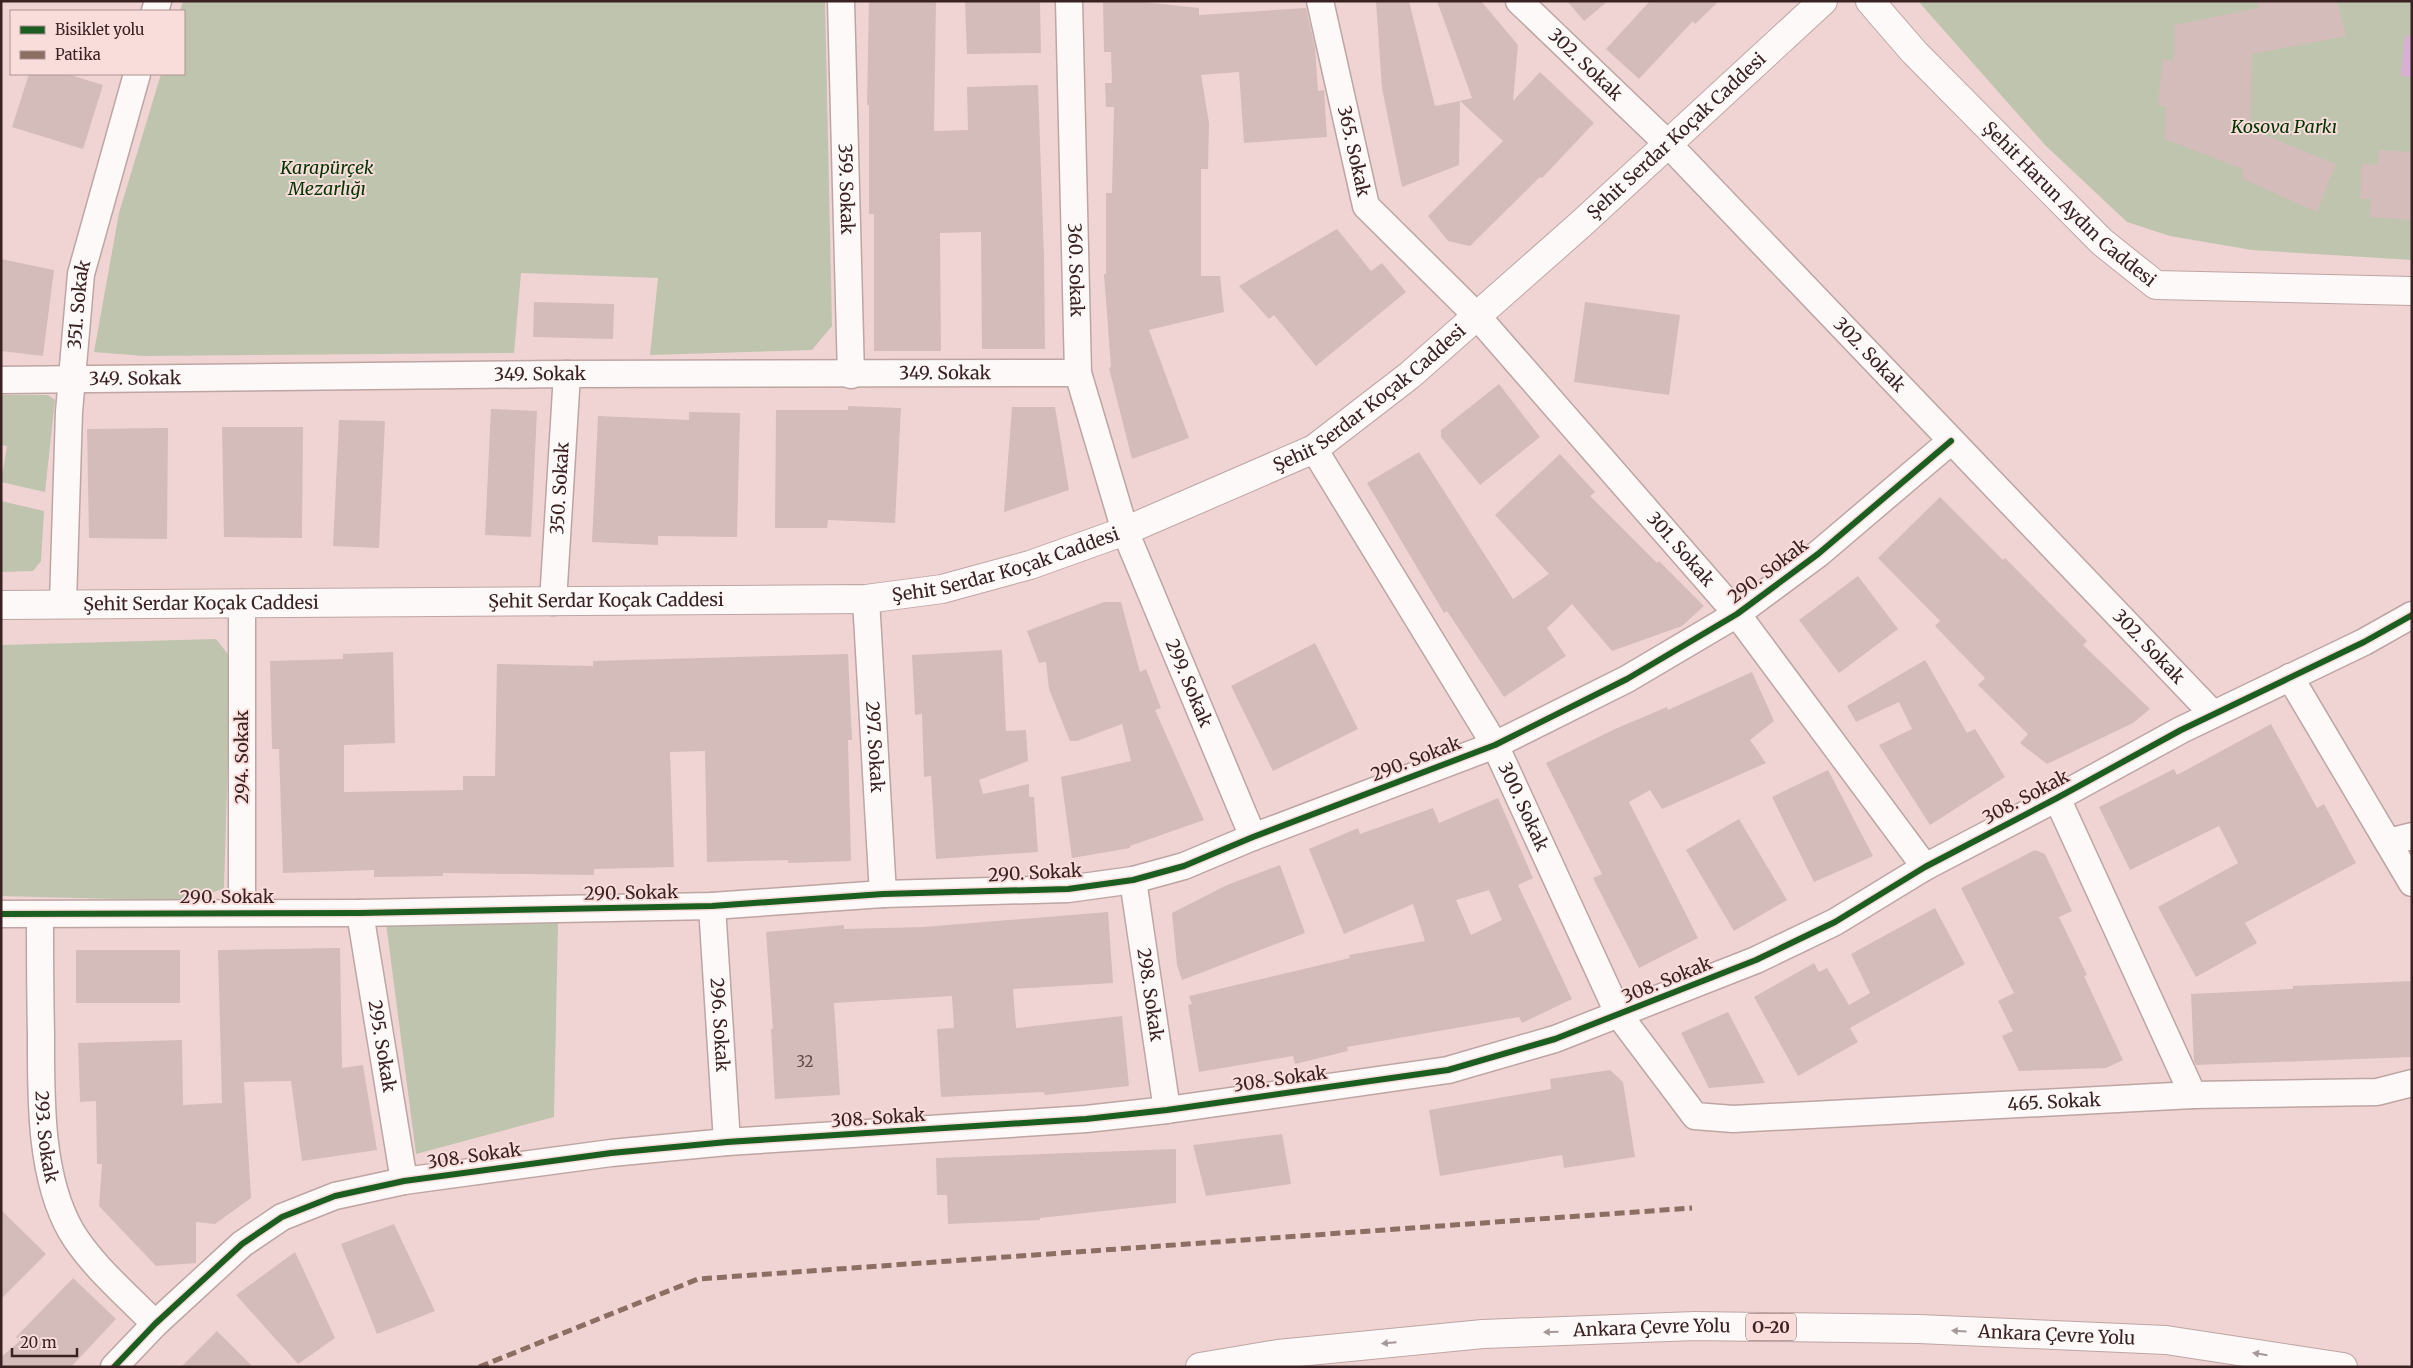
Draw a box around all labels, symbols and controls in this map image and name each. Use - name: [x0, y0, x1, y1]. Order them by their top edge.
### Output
- legend: [10, 10, 185, 75]
- text: Bisiklet yolu: [55, 20, 145, 39]
- street label: 302. Sokak: [1544, 23, 1628, 106]
- text: Patika: [55, 45, 101, 64]
- street label: Şehit Serdar Koçak Caddesi: [1582, 47, 1771, 224]
- street label: 365. Sokak: [1333, 104, 1376, 199]
- park label: Kosova Parkı: [2230, 115, 2337, 138]
- street label: Şehit Harun Aydın Caddesi: [1978, 116, 2161, 292]
- street label: 359. Sokak: [834, 143, 859, 235]
- park label: Karapürçek Mezarlığı: [279, 156, 374, 200]
- street label: 360. Sokak: [1063, 223, 1089, 318]
- street label: 351. Sokak: [63, 257, 96, 350]
- street label: 302. Sokak: [1829, 312, 1911, 397]
- street label: Şehit Serdar Koçak Caddesi: [1269, 319, 1470, 476]
- street label: 349. Sokak: [899, 361, 992, 384]
- street label: 349. Sokak: [494, 362, 587, 386]
- street label: 349. Sokak: [89, 366, 182, 390]
- street label: 350. Sokak: [545, 441, 574, 535]
- street label: 301. Sokak: [1642, 507, 1720, 592]
- street label: Şehit Serdar Koçak Caddesi: [890, 522, 1122, 606]
- street label: 290. Sokak: [1723, 533, 1813, 608]
- street label: Şehit Serdar Koçak Caddesi: [488, 588, 724, 613]
- street label: Şehit Serdar Koçak Caddesi: [83, 591, 319, 615]
- street label: 302. Sokak: [2108, 604, 2190, 689]
- street label: 299. Sokak: [1161, 636, 1218, 731]
- street label: 297. Sokak: [861, 700, 889, 794]
- street label: 294. Sokak: [230, 709, 253, 804]
- street label: 290. Sokak: [1368, 731, 1465, 786]
- street label: 300. Sokak: [1494, 759, 1554, 855]
- street label: 308. Sokak: [1979, 764, 2073, 829]
- street label: 290. Sokak: [987, 859, 1083, 886]
- street label: 290. Sokak: [584, 880, 679, 905]
- street label: 290. Sokak: [180, 885, 275, 908]
- street label: 298. Sokak: [1132, 946, 1169, 1043]
- street label: 308. Sokak: [1619, 951, 1716, 1008]
- street label: 296. Sokak: [706, 977, 735, 1073]
- street label: 295. Sokak: [363, 998, 401, 1094]
- house number: 32: [796, 1052, 814, 1071]
- street label: 308. Sokak: [1231, 1060, 1329, 1096]
- street label: 465. Sokak: [2007, 1088, 2102, 1116]
- street label: 293. Sokak: [30, 1090, 64, 1186]
- street label: 308. Sokak: [830, 1103, 927, 1132]
- street label: 308. Sokak: [425, 1137, 523, 1173]
- street label: Ankara Çevre Yolu: [1572, 1314, 1731, 1342]
- road number: O-20: [1746, 1314, 1796, 1340]
- street label: Ankara Çevre Yolu: [1976, 1320, 2136, 1350]
- scale bar: [12, 1326, 78, 1358]
- one-way arrow: [1950, 1326, 1966, 1334]
- one-way arrow: [1543, 1328, 1559, 1336]
- text: 20 m: [20, 1333, 57, 1352]
- one-way arrow: [1381, 1340, 1397, 1348]
- one-way arrow: [2252, 1350, 2268, 1358]

